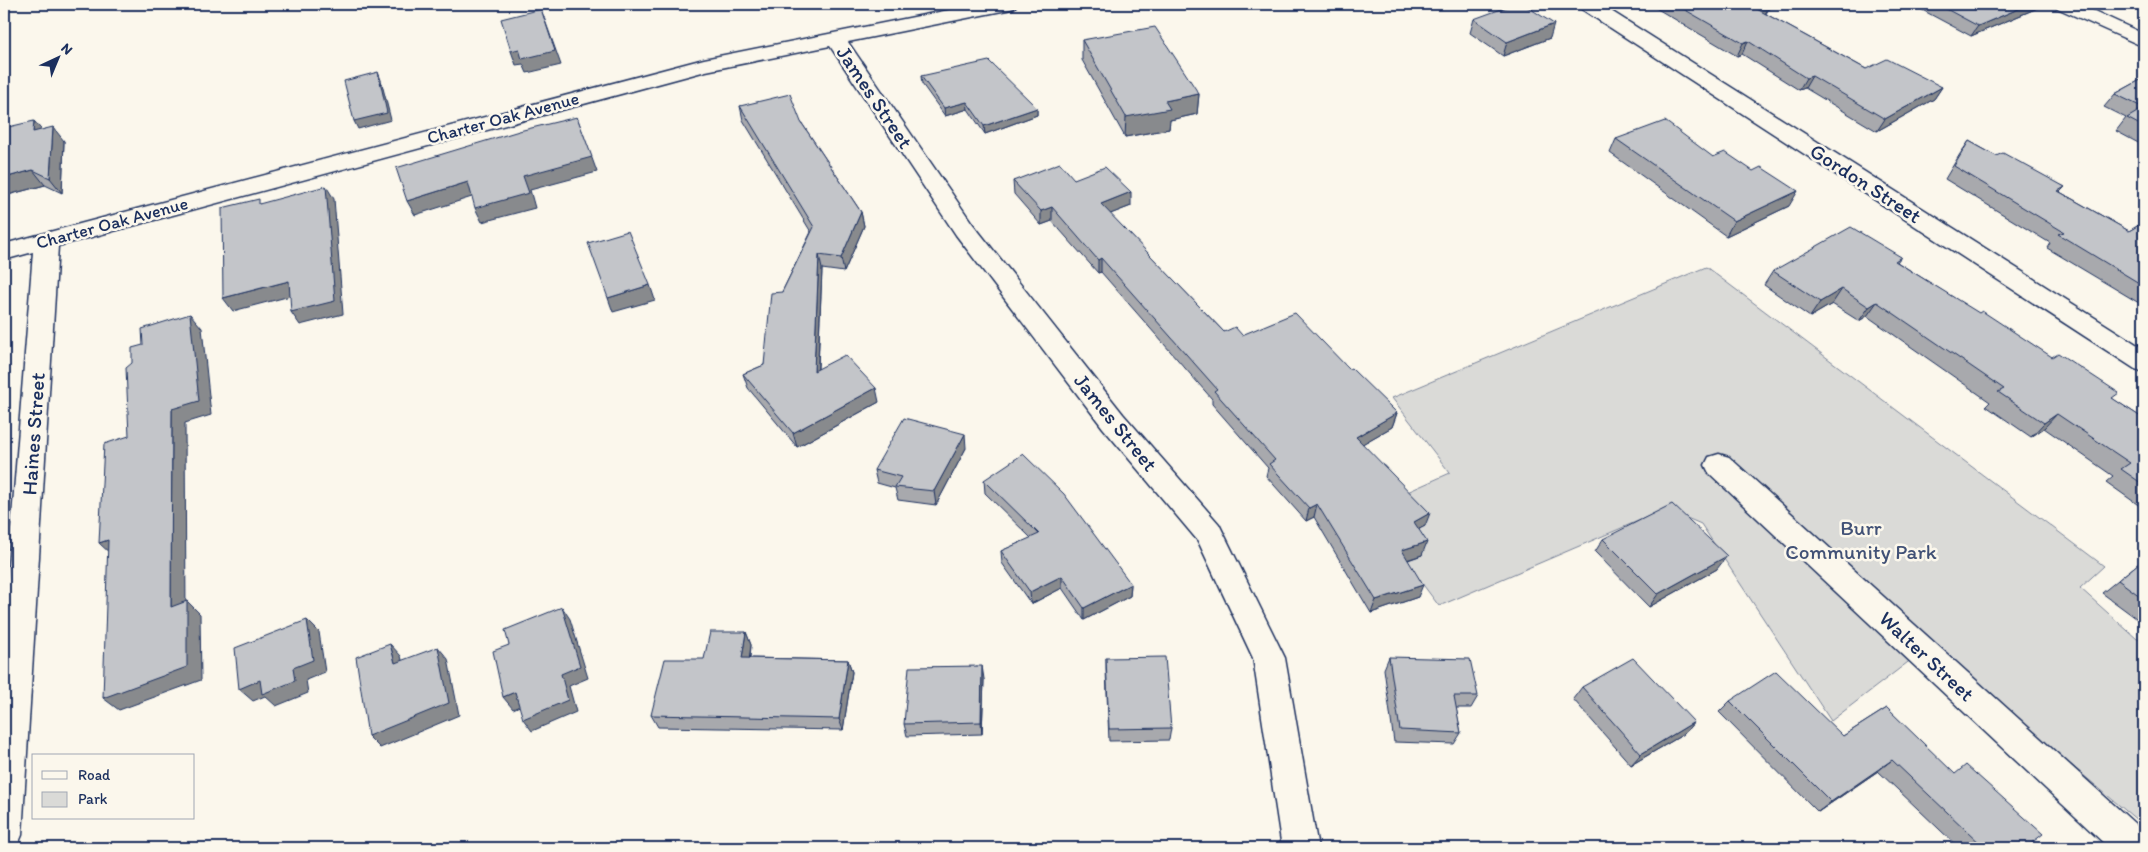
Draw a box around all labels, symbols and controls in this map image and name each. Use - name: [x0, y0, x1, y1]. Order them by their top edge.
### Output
- north arrow: [32, 32, 82, 82]
- text: N: [57, 40, 76, 58]
- street label: James Street: [832, 41, 919, 153]
- street label: Charter Oak Avenue: [424, 87, 582, 149]
- street label: Gordon Street: [1806, 138, 1926, 228]
- street label: Charter Oak Avenue: [33, 192, 191, 254]
- street label: James Street: [1069, 368, 1163, 476]
- street label: Haines Street: [16, 372, 50, 496]
- park label: Burr Community Park: [1785, 515, 1937, 564]
- street label: Walter Street: [1874, 606, 1980, 706]
- legend: [32, 754, 195, 820]
- text: Road: [78, 766, 111, 784]
- text: Park: [78, 790, 108, 808]

